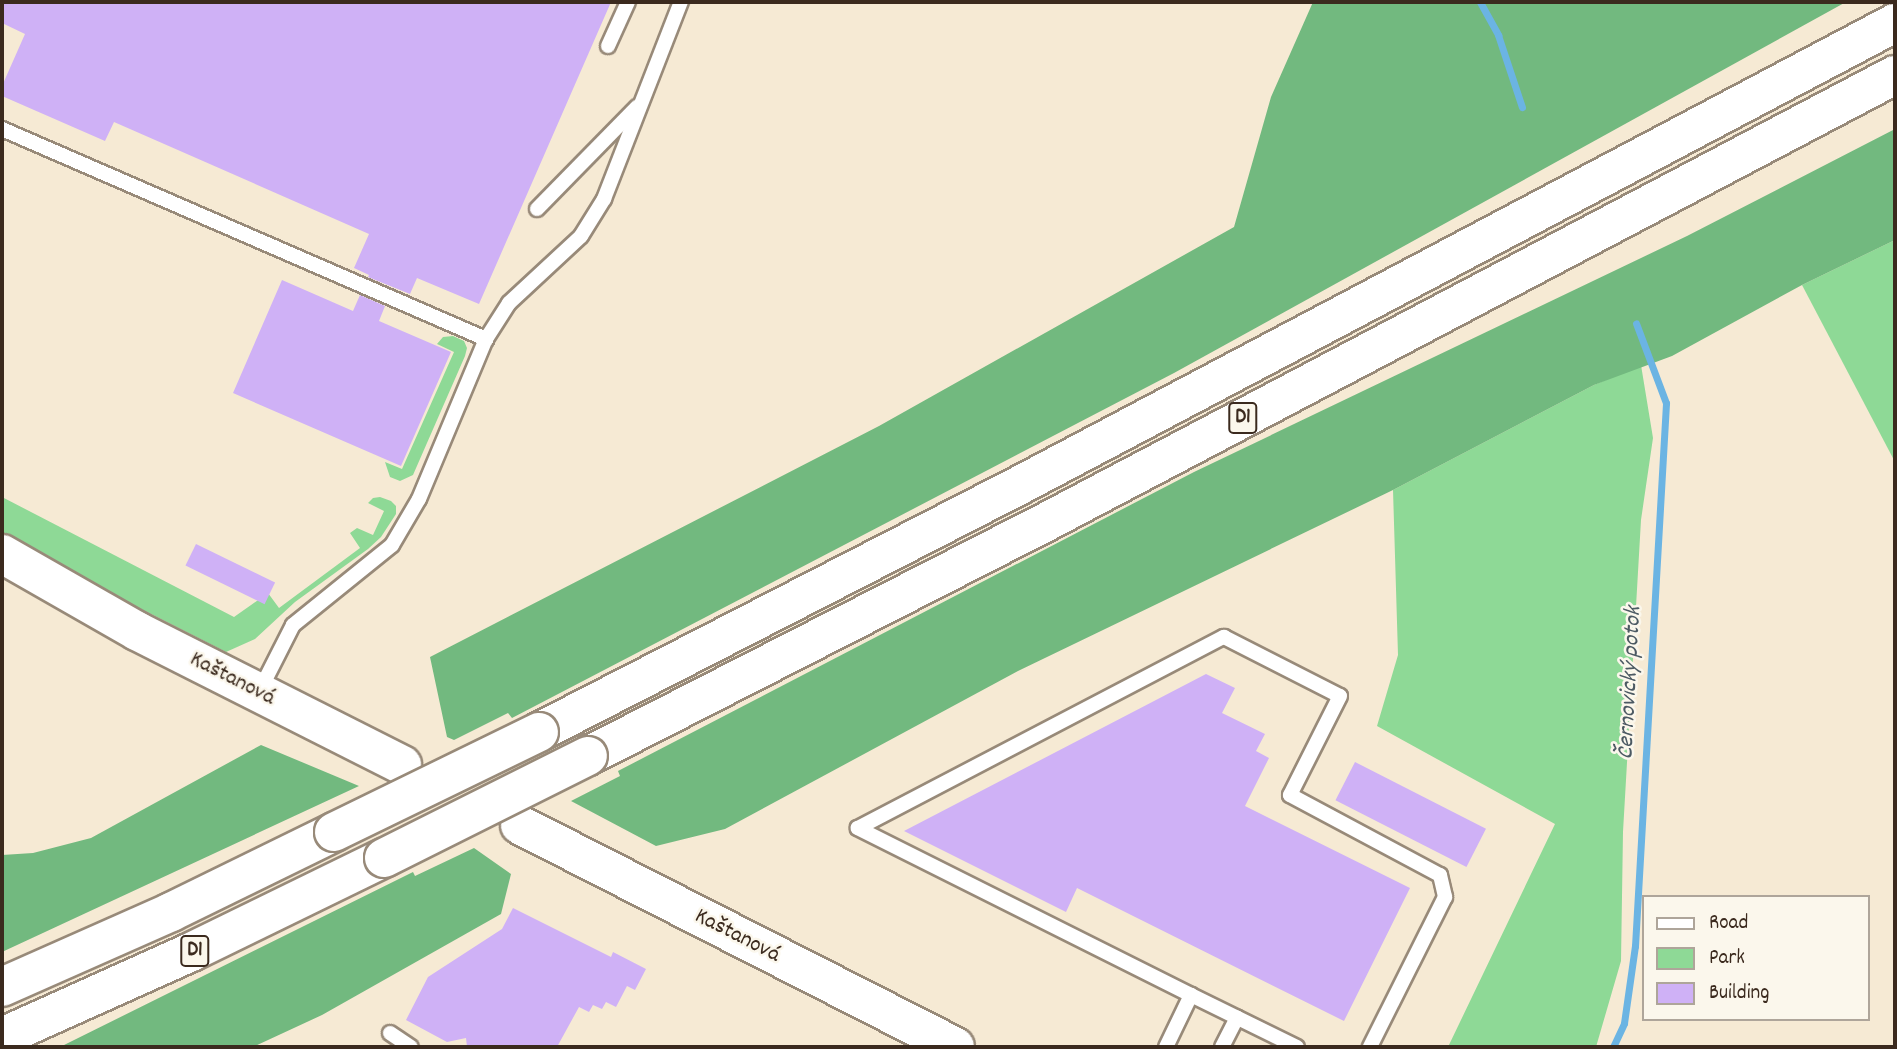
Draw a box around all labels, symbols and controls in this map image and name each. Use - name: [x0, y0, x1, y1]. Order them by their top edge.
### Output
- road number: D1: [1227, 400, 1259, 436]
- water label: Černovický potok: [1613, 606, 1649, 760]
- street label: Kaštanová: [185, 647, 279, 713]
- legend: [1642, 895, 1869, 1021]
- street label: Kaštanová: [690, 904, 784, 970]
- text: Road: [1709, 909, 1748, 939]
- road number: D1: [179, 934, 211, 968]
- text: Park: [1709, 944, 1745, 974]
- text: Building: [1709, 979, 1769, 1009]

